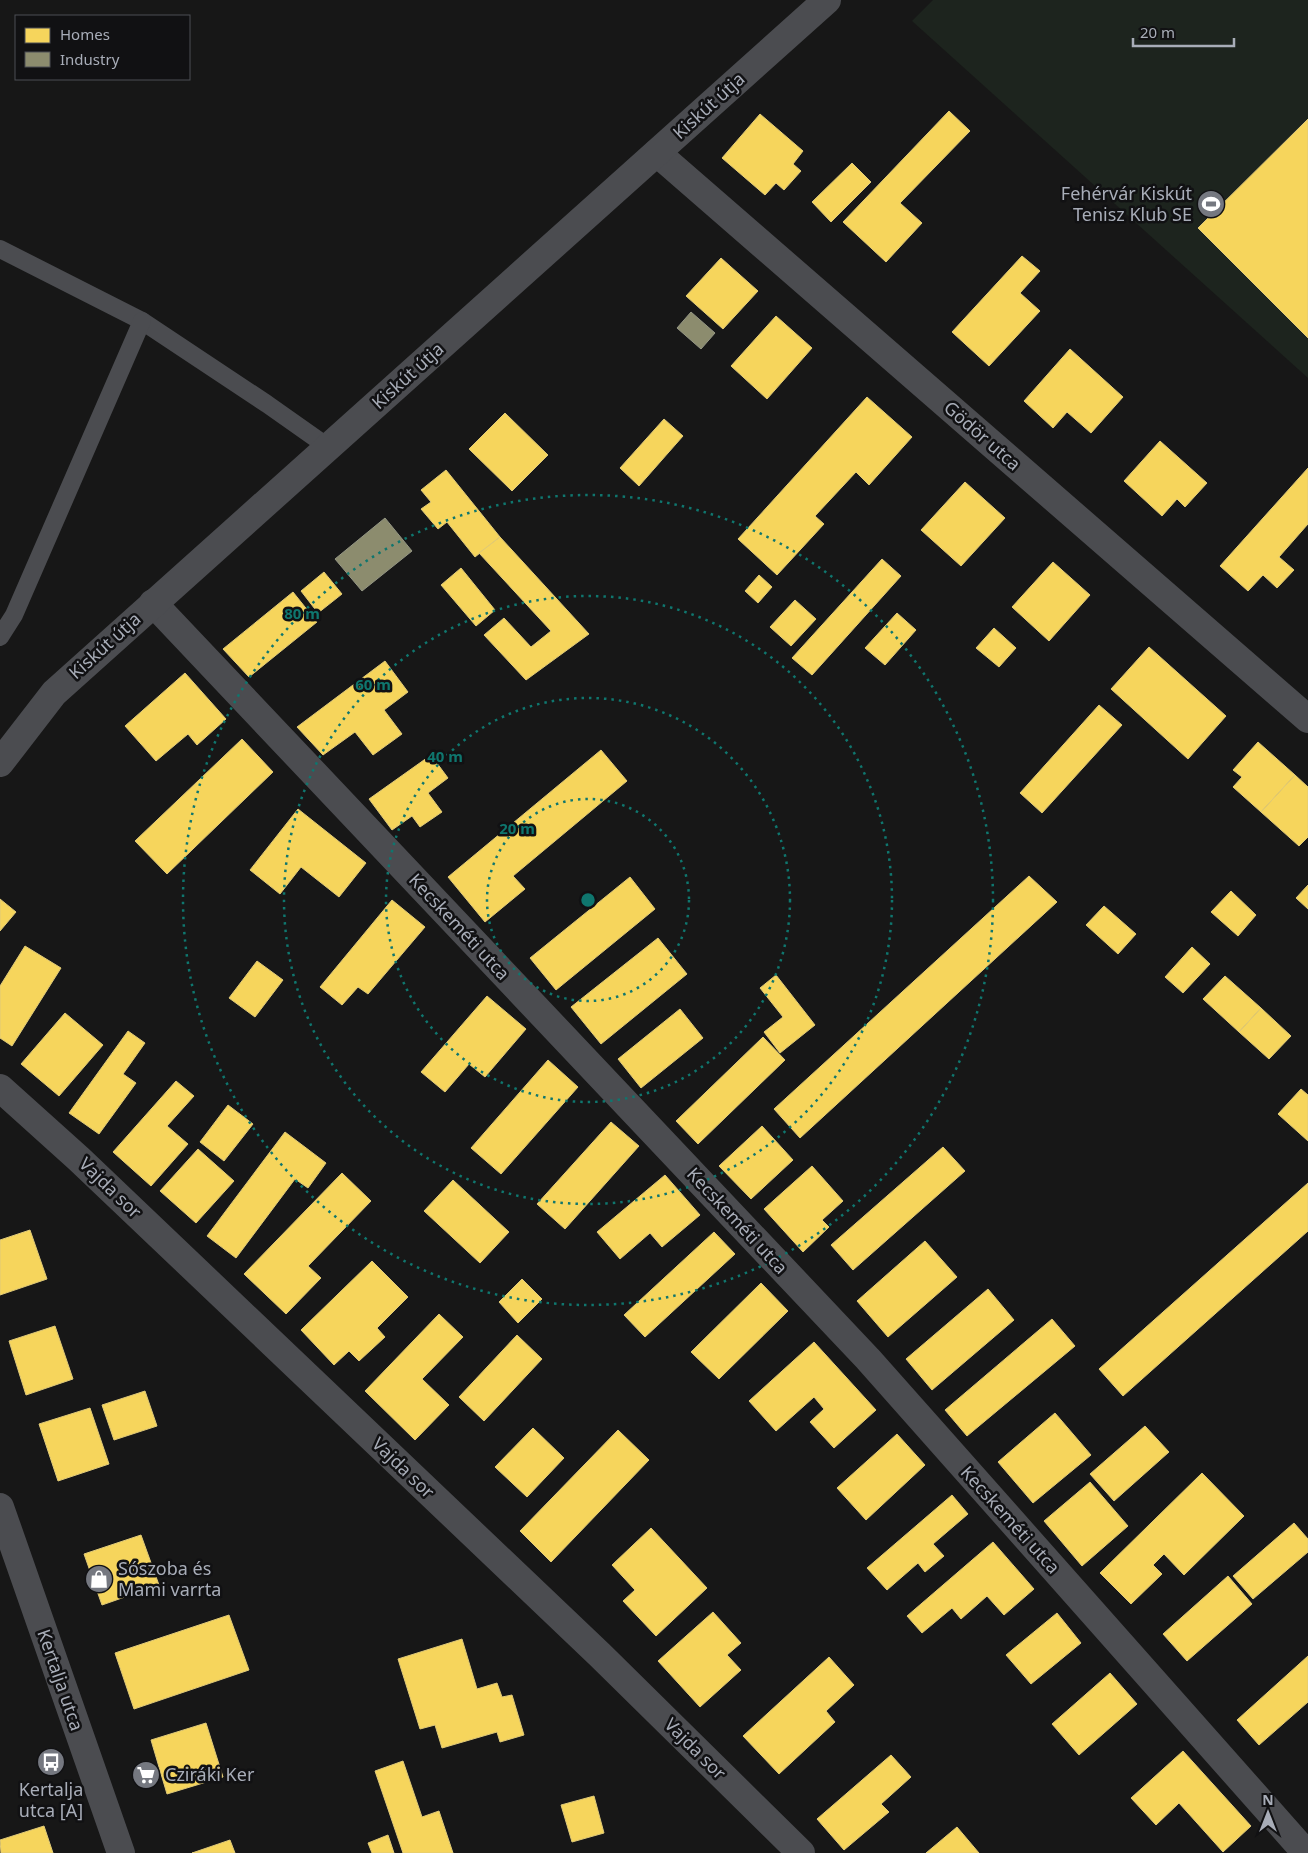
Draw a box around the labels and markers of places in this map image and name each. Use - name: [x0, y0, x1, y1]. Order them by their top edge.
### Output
- place label: Fehérvár Kiskút Tenisz Klub SE: [1061, 181, 1193, 226]
- sports icon: Fehérvár Kiskút Tenisz Klub SE: [1196, 189, 1226, 219]
- centre of rings: [579, 891, 597, 909]
- place label: Sószoba és Mami varrta: [118, 1556, 221, 1601]
- shop icon: Sószoba és Mami varrta: [84, 1564, 114, 1594]
- bus stop icon: Kertalja utca [A]: [36, 1747, 66, 1777]
- supermarket icon: Cziráki Ker: [131, 1760, 161, 1790]
- place label: Cziráki Ker: [165, 1762, 255, 1786]
- place label: Kertalja utca [A]: [19, 1777, 83, 1822]

